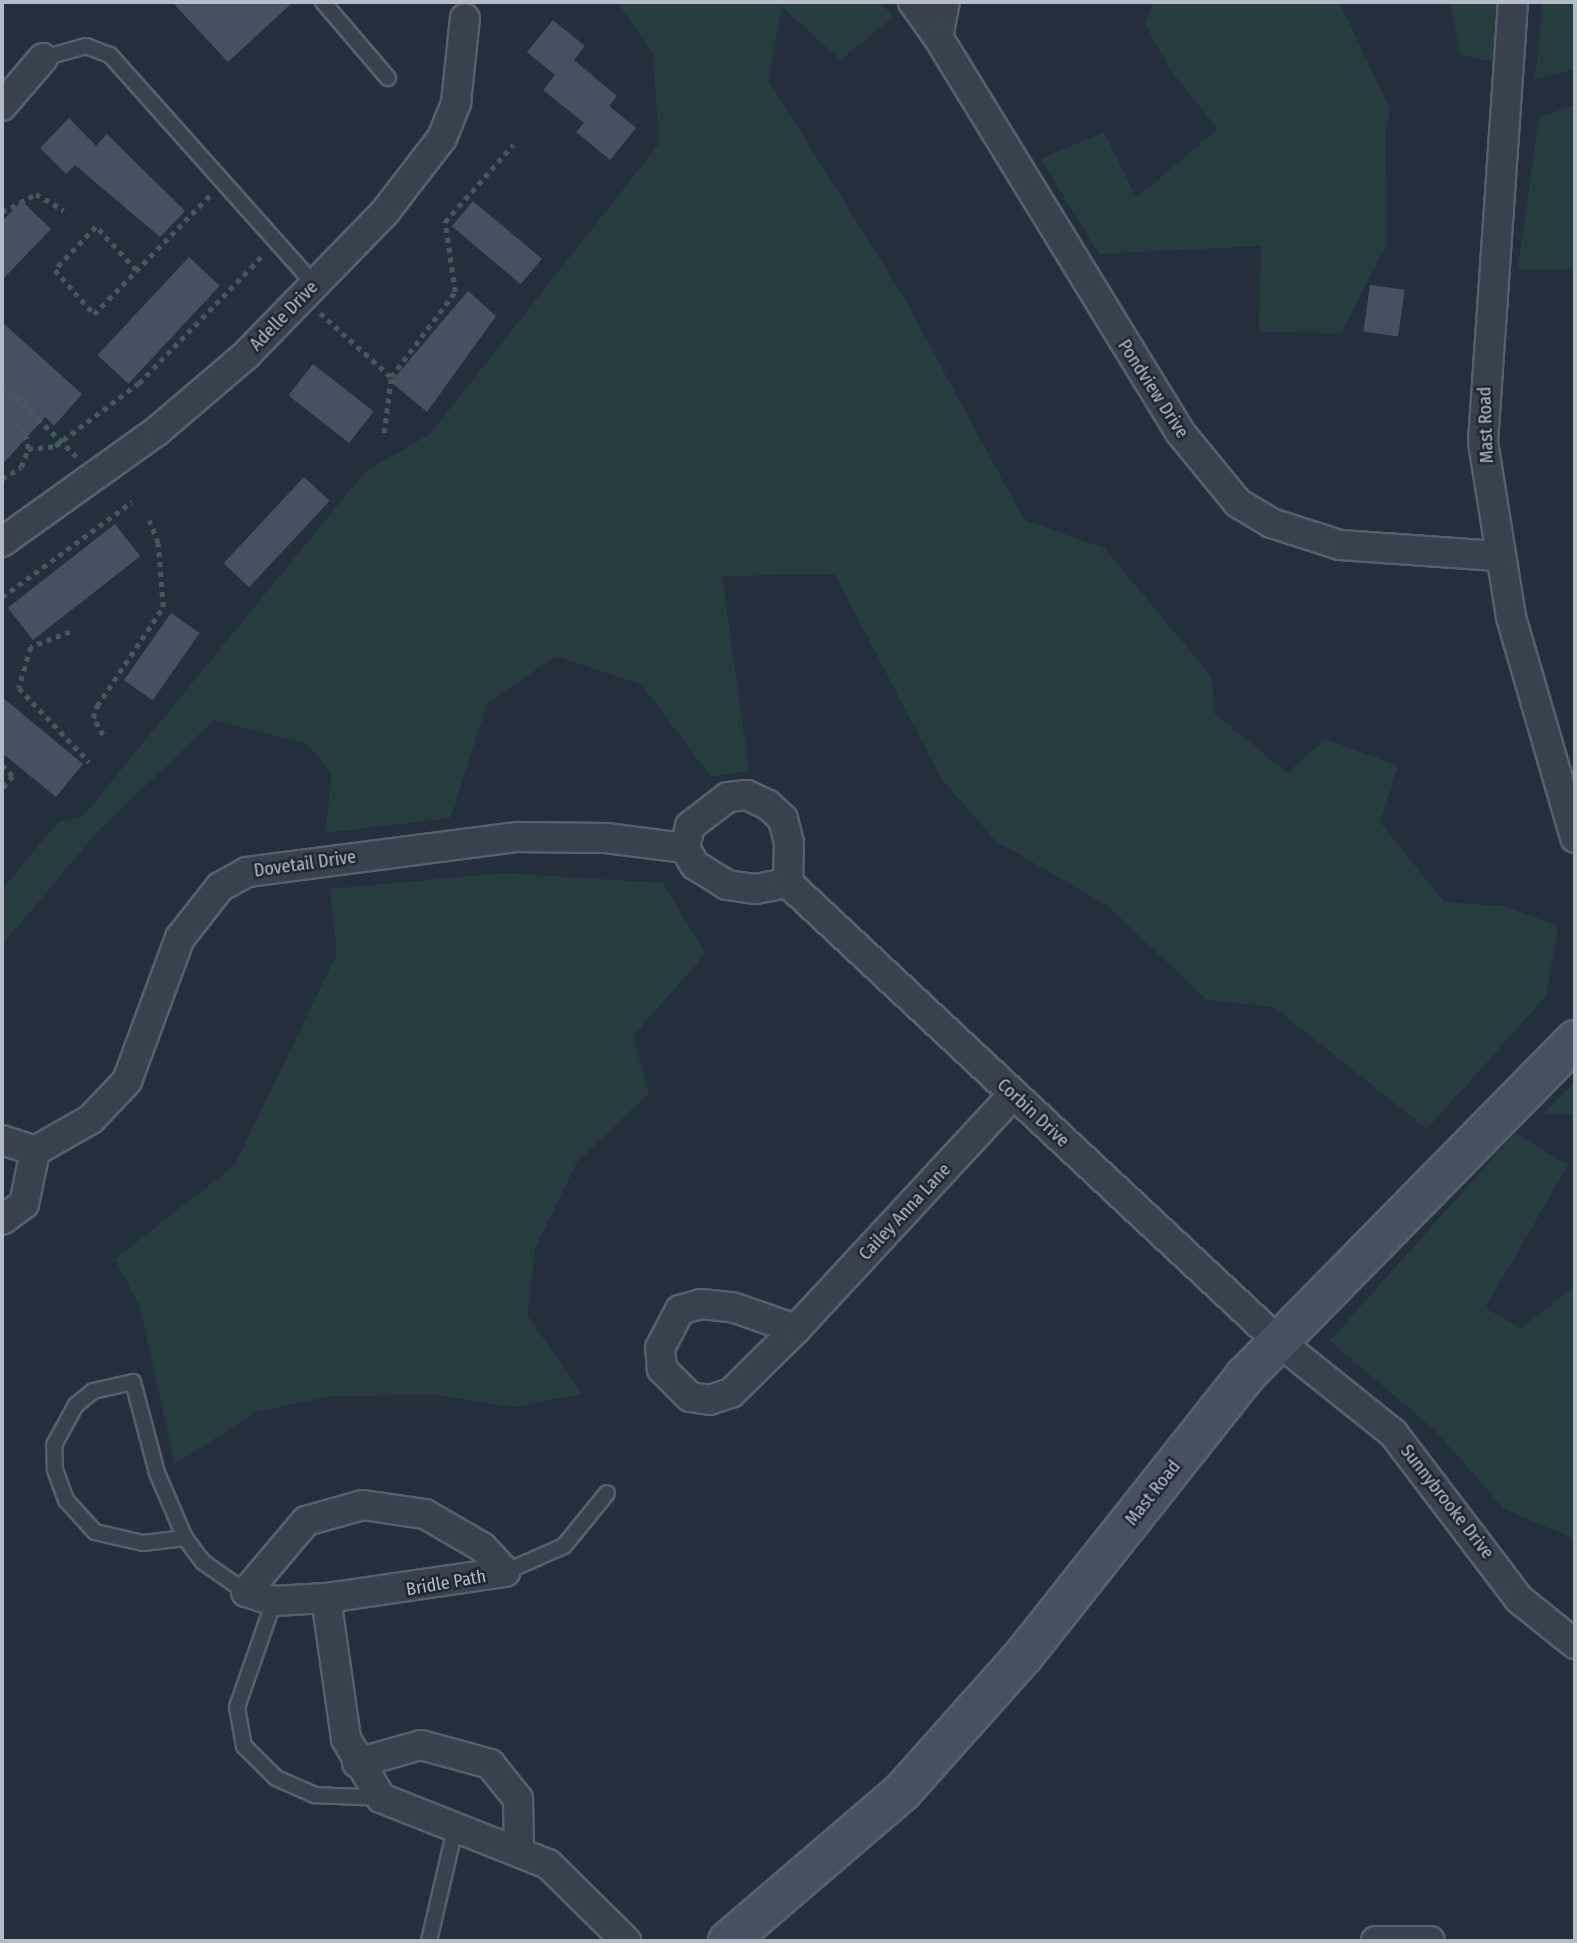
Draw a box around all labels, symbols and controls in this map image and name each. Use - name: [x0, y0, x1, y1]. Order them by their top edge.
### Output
- street label: Adelle Drive: [245, 277, 323, 355]
- street label: Pondview Drive: [1113, 336, 1193, 442]
- street label: Mast Road: [1474, 386, 1498, 464]
- street label: Dovetail Drive: [253, 846, 357, 882]
- street label: Corbin Drive: [993, 1074, 1073, 1152]
- street label: Cailey Anna Lane: [855, 1159, 955, 1265]
- street label: Sunnybrooke Drive: [1396, 1441, 1498, 1563]
- street label: Mast Road: [1121, 1456, 1185, 1530]
- street label: Bridle Path: [404, 1565, 488, 1601]

